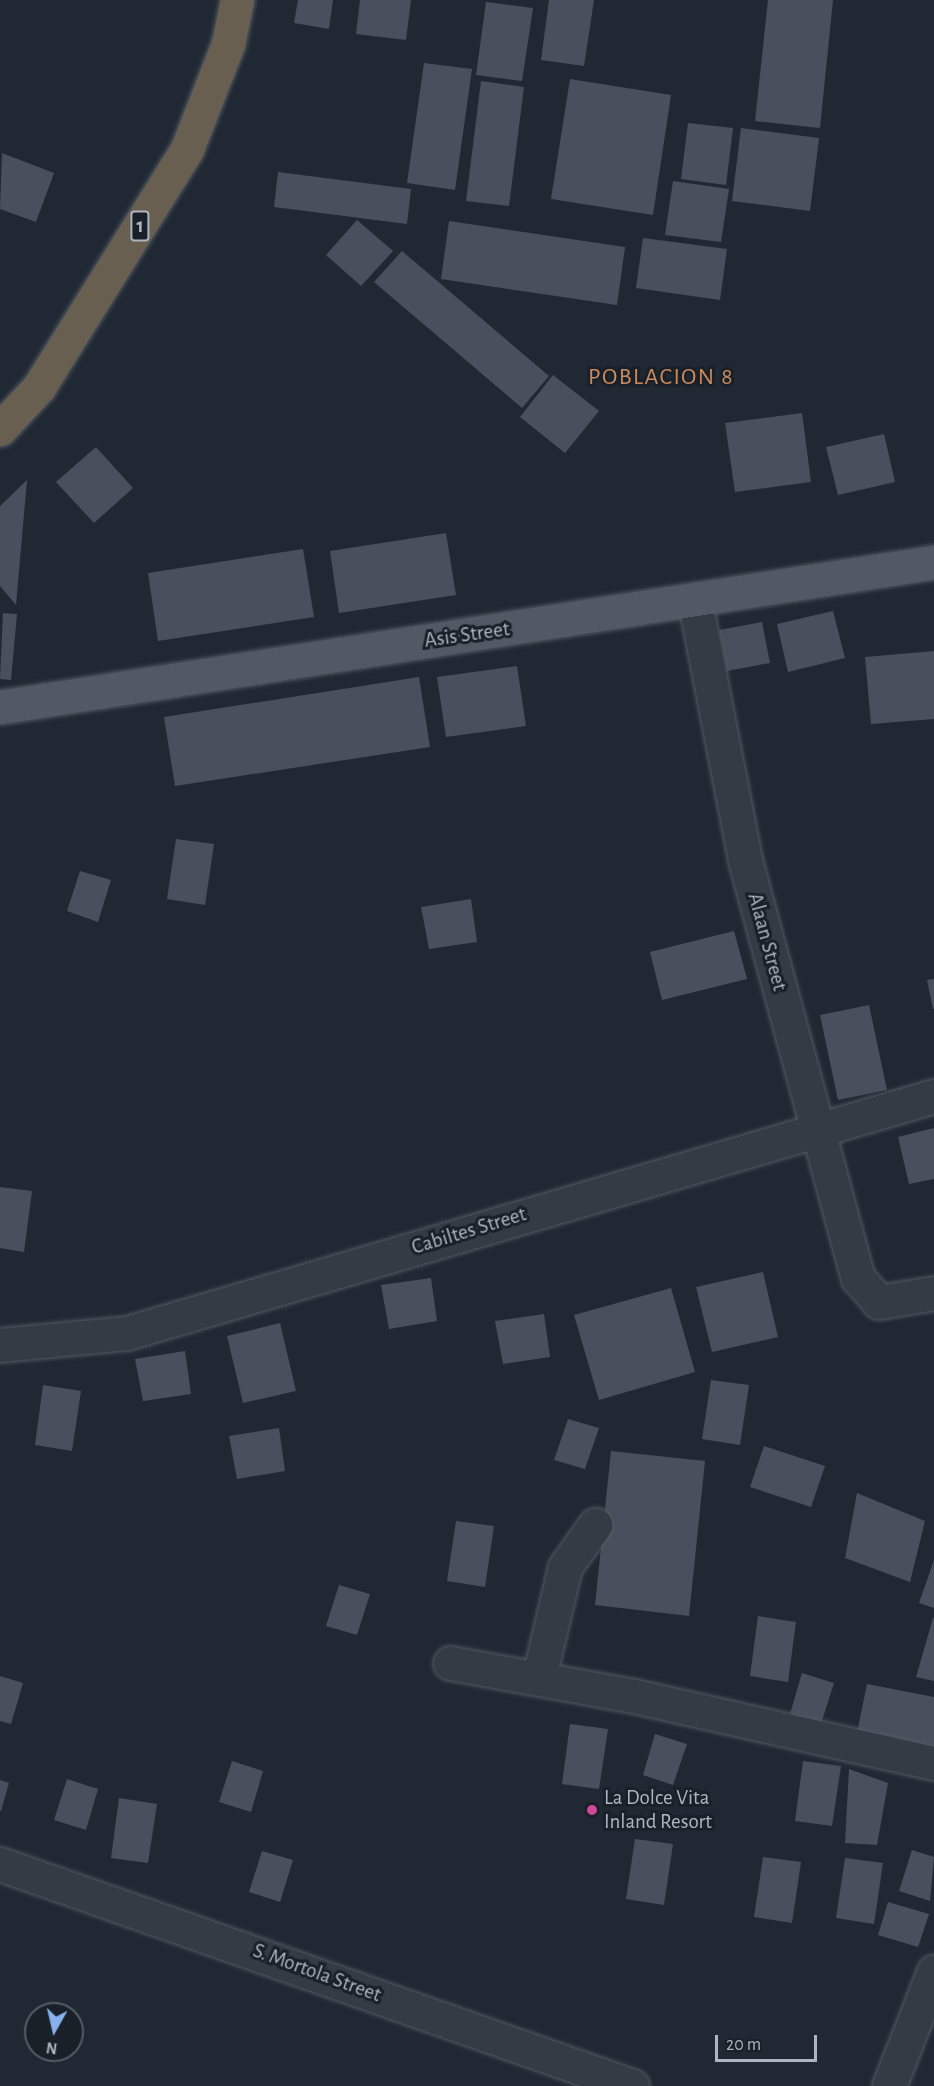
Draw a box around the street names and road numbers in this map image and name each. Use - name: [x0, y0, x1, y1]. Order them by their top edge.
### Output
- road number: 1: [130, 209, 150, 243]
- street label: Asis Street: [423, 617, 511, 653]
- street label: Alaan Street: [742, 890, 792, 994]
- street label: Cabiltes Street: [409, 1202, 529, 1260]
- street label: S. Mortola Street: [250, 1938, 384, 2008]

